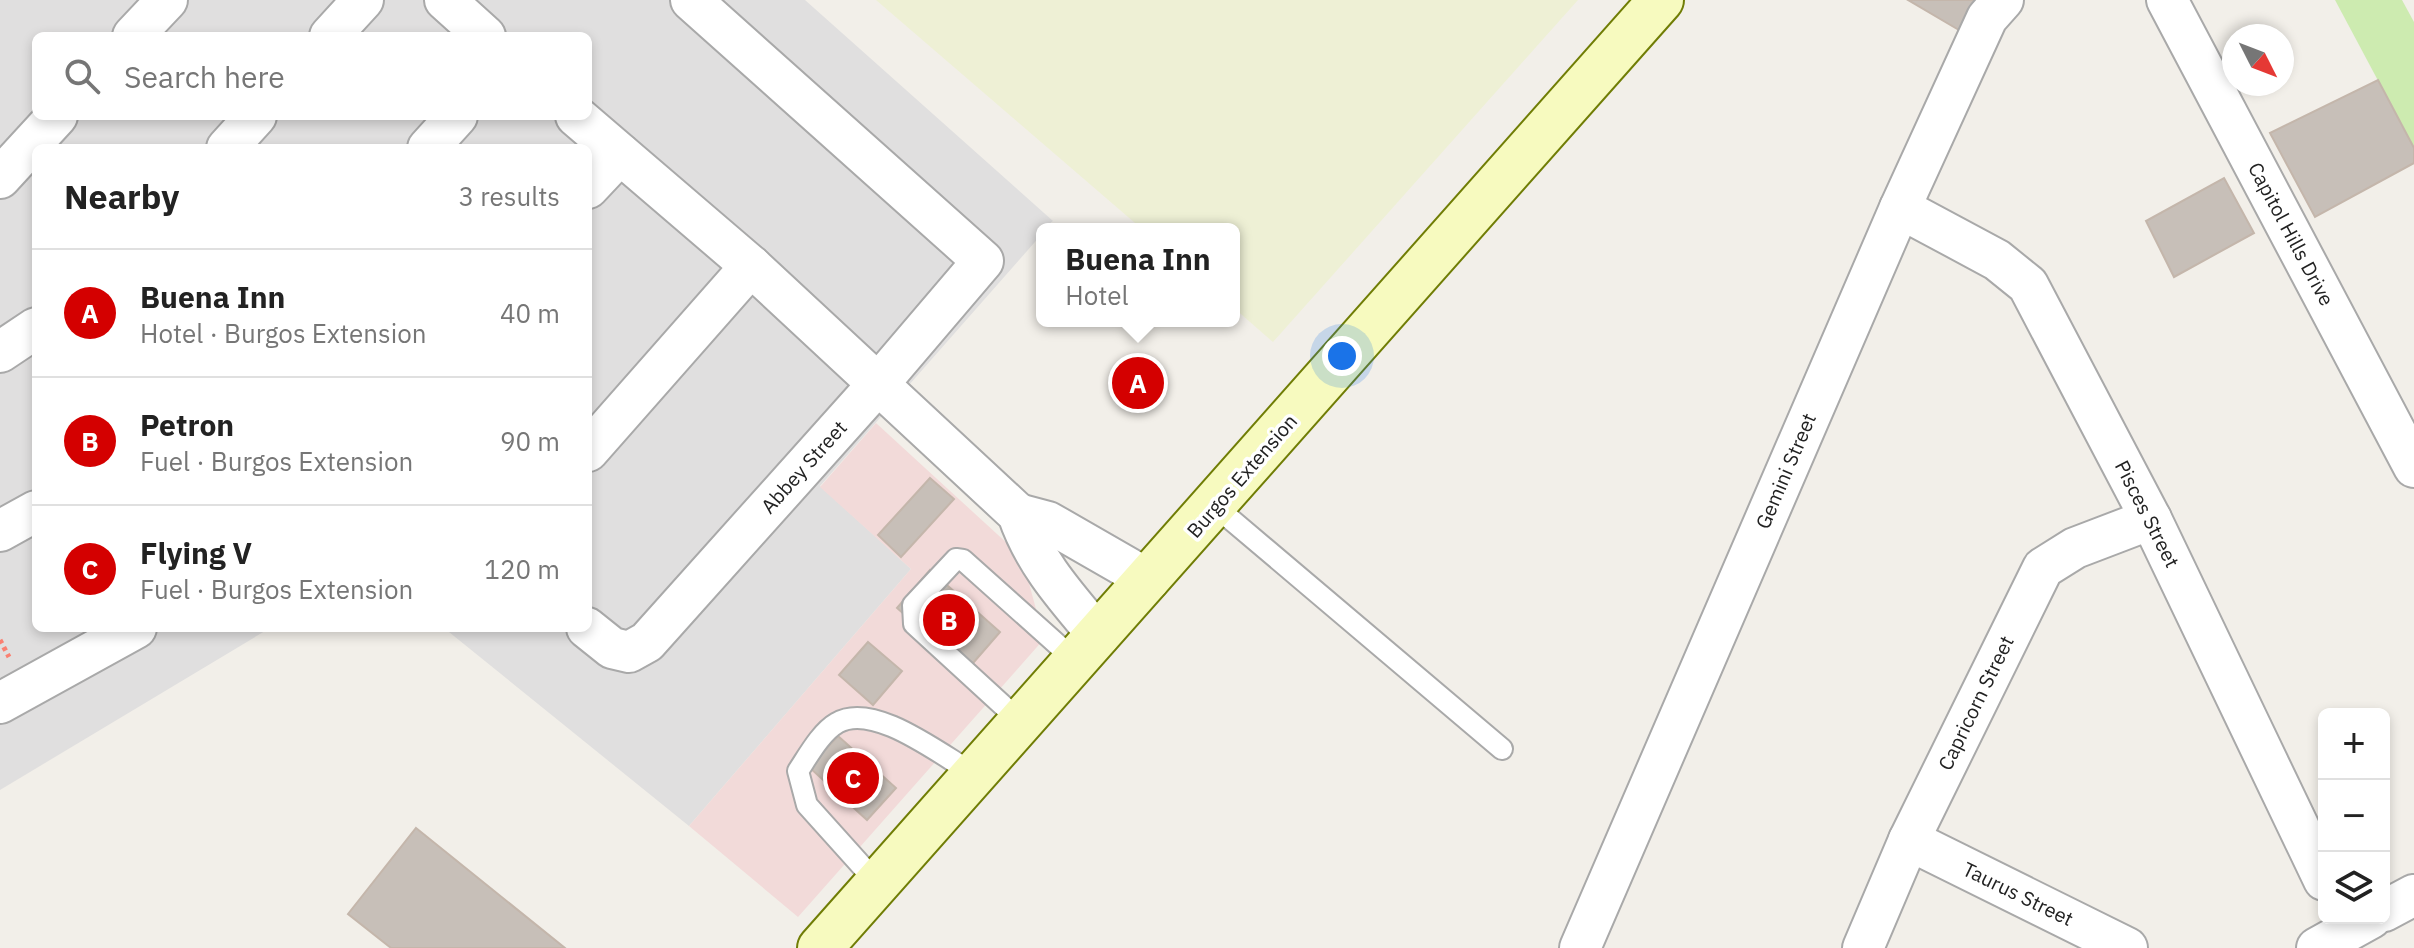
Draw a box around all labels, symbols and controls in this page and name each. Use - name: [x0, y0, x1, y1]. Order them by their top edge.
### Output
- north arrow: [2222, 24, 2294, 96]
- search box: [32, 32, 592, 120]
- icon: search: [60, 54, 104, 98]
- text: Search here: [124, 57, 285, 96]
- street label: Capitol Hills Drive: [2242, 157, 2341, 310]
- text: Nearby: [64, 174, 179, 218]
- text: 3 results: [458, 179, 560, 213]
- popup: [1036, 223, 1240, 327]
- text: Buena Inn: [1065, 239, 1211, 278]
- text: Buena Inn: [140, 277, 286, 316]
- text: Hotel: [1065, 278, 1129, 312]
- text: A: [81, 296, 99, 330]
- text: 40 m: [500, 296, 560, 330]
- text: Hotel · Burgos Extension: [140, 316, 427, 350]
- your location: [1322, 336, 1362, 376]
- pin: A: [1112, 353, 1164, 413]
- text: Petron: [140, 405, 234, 444]
- street label: Burgos Extension: [1180, 408, 1303, 543]
- street label: Gemini Street: [1749, 409, 1822, 533]
- street label: Abbey Street: [755, 414, 853, 519]
- text: B: [81, 424, 99, 458]
- text: 90 m: [500, 424, 560, 458]
- text: Fuel · Burgos Extension: [140, 444, 413, 478]
- street label: Pisces Street: [2109, 455, 2186, 572]
- text: Flying V: [140, 533, 252, 572]
- text: C: [82, 552, 98, 586]
- text: 120 m: [484, 552, 560, 586]
- text: Fuel · Burgos Extension: [140, 572, 413, 606]
- pin: B: [923, 590, 975, 650]
- street label: Capricorn Street: [1931, 631, 2020, 775]
- map controls: [2318, 708, 2390, 924]
- button: +: [2318, 708, 2390, 780]
- pin: C: [827, 748, 879, 808]
- button: −: [2318, 780, 2390, 852]
- button: layers: [2318, 852, 2390, 924]
- street label: Taurus Street: [1958, 855, 2078, 932]

